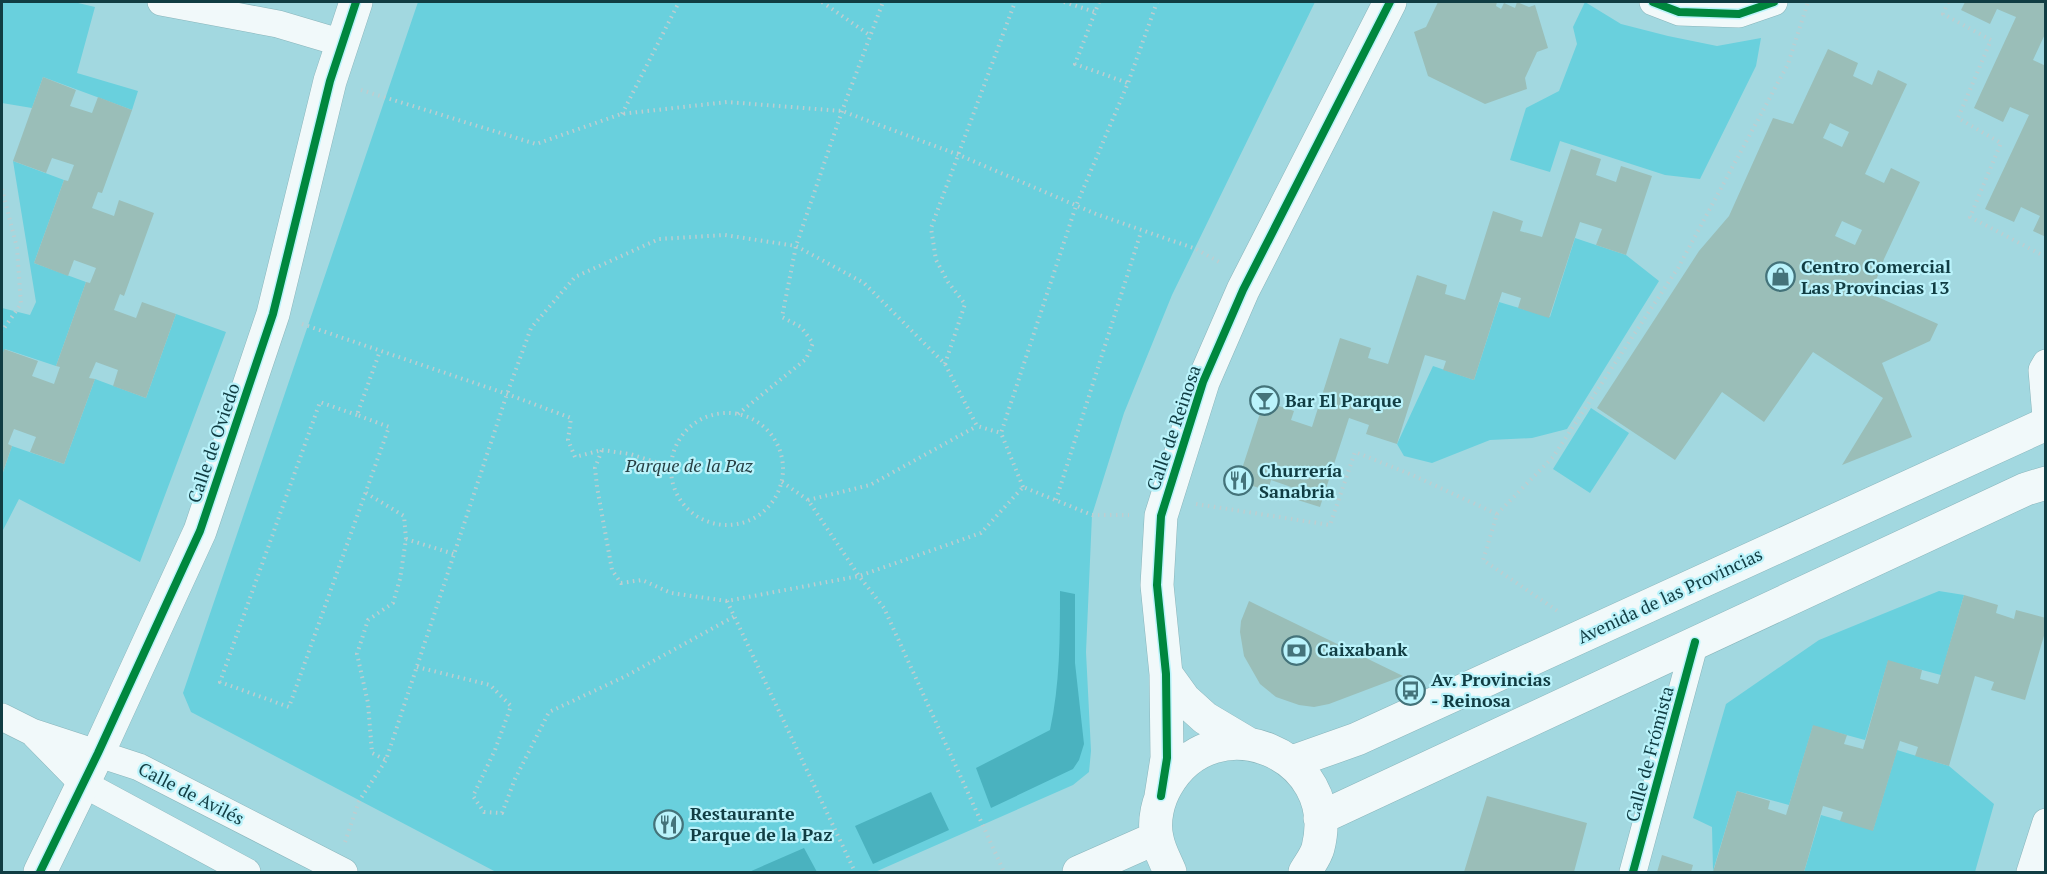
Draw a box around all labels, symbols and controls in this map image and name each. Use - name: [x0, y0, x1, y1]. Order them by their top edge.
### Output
- place label: Centro Comercial Las Provincias 13: [1801, 254, 1951, 299]
- shop icon: Centro Comercial Las Provincias 13: [1764, 261, 1796, 293]
- street label: Calle de Reinosa: [1140, 362, 1206, 494]
- street label: Calle de Oviedo: [181, 380, 245, 506]
- bar icon: Bar El Parque: [1248, 385, 1280, 417]
- place label: Bar El Parque: [1285, 388, 1402, 412]
- park label: Parque de la Paz: [624, 453, 754, 477]
- place label: Churrería Sanabria: [1259, 458, 1342, 503]
- restaurant icon: Churrería Sanabria: [1222, 465, 1254, 497]
- street label: Avenida de las Provincias: [1573, 542, 1766, 649]
- bank icon: Caixabank: [1280, 634, 1312, 666]
- place label: Caixabank: [1317, 637, 1408, 661]
- place label: Av. Provincias - Reinosa: [1431, 667, 1551, 712]
- bus stop icon: Av. Provincias - Reinosa: [1394, 674, 1426, 706]
- street label: Calle de Frómista: [1619, 683, 1679, 824]
- street label: Calle de Avilés: [134, 756, 249, 830]
- place label: Restaurante Parque de la Paz: [690, 801, 832, 846]
- restaurant icon: Restaurante Parque de la Paz: [653, 808, 685, 840]

